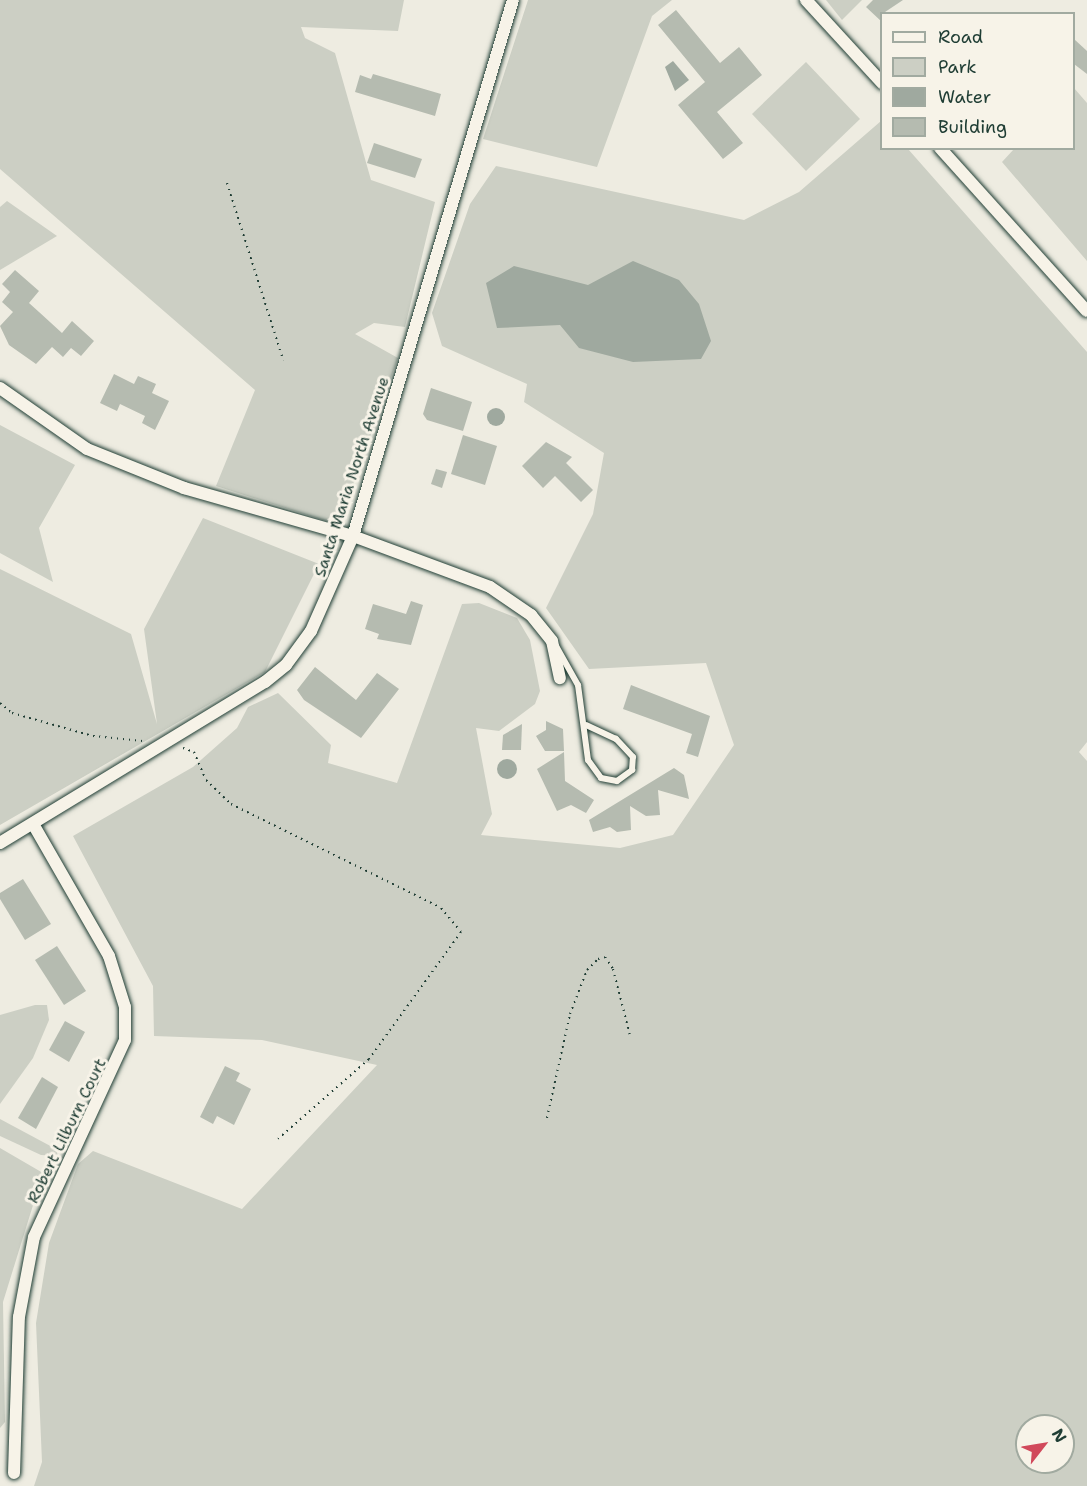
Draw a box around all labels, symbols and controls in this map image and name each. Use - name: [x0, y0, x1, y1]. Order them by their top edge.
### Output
- legend: [880, 12, 1075, 150]
- text: Road: [938, 25, 983, 49]
- text: Park: [938, 55, 977, 79]
- text: Water: [938, 85, 991, 109]
- text: Building: [938, 115, 1007, 139]
- street label: Santa Maria North Avenue: [311, 375, 393, 579]
- street label: Robert Lilburn Court: [24, 1055, 110, 1207]
- north arrow: [1015, 1414, 1075, 1474]
- text: N: [1047, 1425, 1071, 1446]

